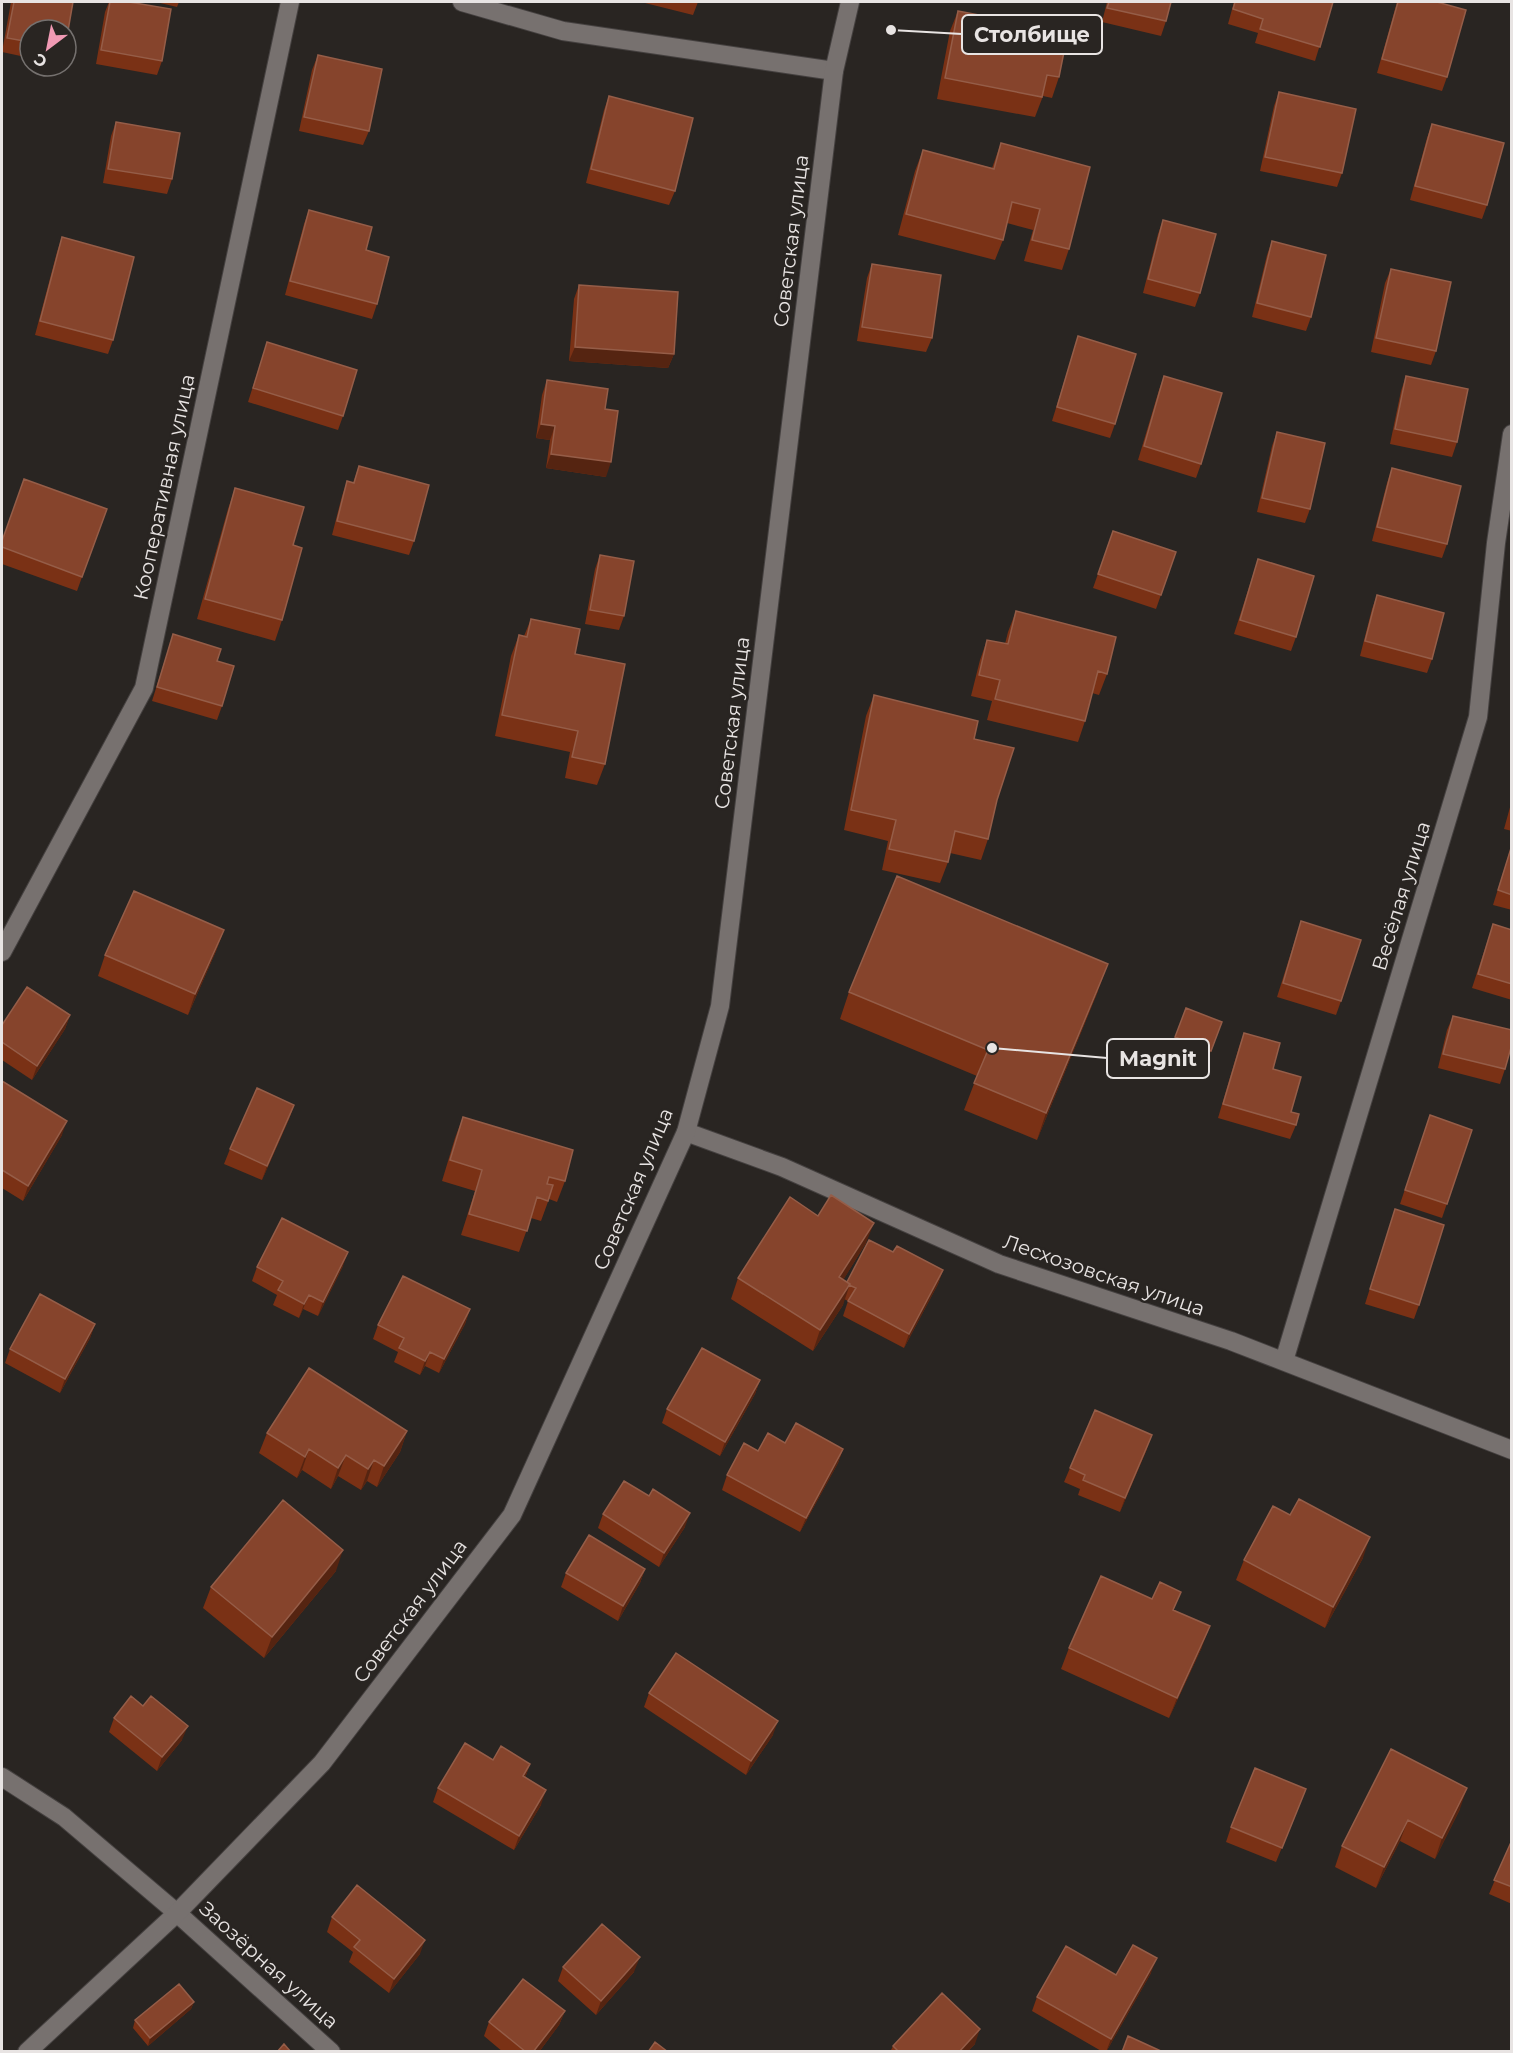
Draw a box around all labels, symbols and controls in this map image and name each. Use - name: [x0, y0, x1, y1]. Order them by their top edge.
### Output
- callout: Столбище: [962, 15, 1102, 54]
- north arrow: [18, 18, 78, 78]
- text: Столбище: [974, 22, 1090, 47]
- text: С: [30, 49, 50, 71]
- street label: Советская улица: [769, 153, 813, 329]
- street label: Кооперативная улица: [128, 372, 200, 602]
- street label: Советская улица: [710, 635, 754, 811]
- street label: Весёлая улица: [1367, 819, 1435, 973]
- callout: Magnit: [1107, 1039, 1209, 1078]
- text: Magnit: [1119, 1046, 1197, 1071]
- street label: Советская улица: [588, 1104, 678, 1274]
- street label: Лесхозовская улица: [1000, 1229, 1208, 1321]
- street label: Советская улица: [348, 1534, 472, 1688]
- street label: Заозёрная улица: [195, 1896, 343, 2034]

